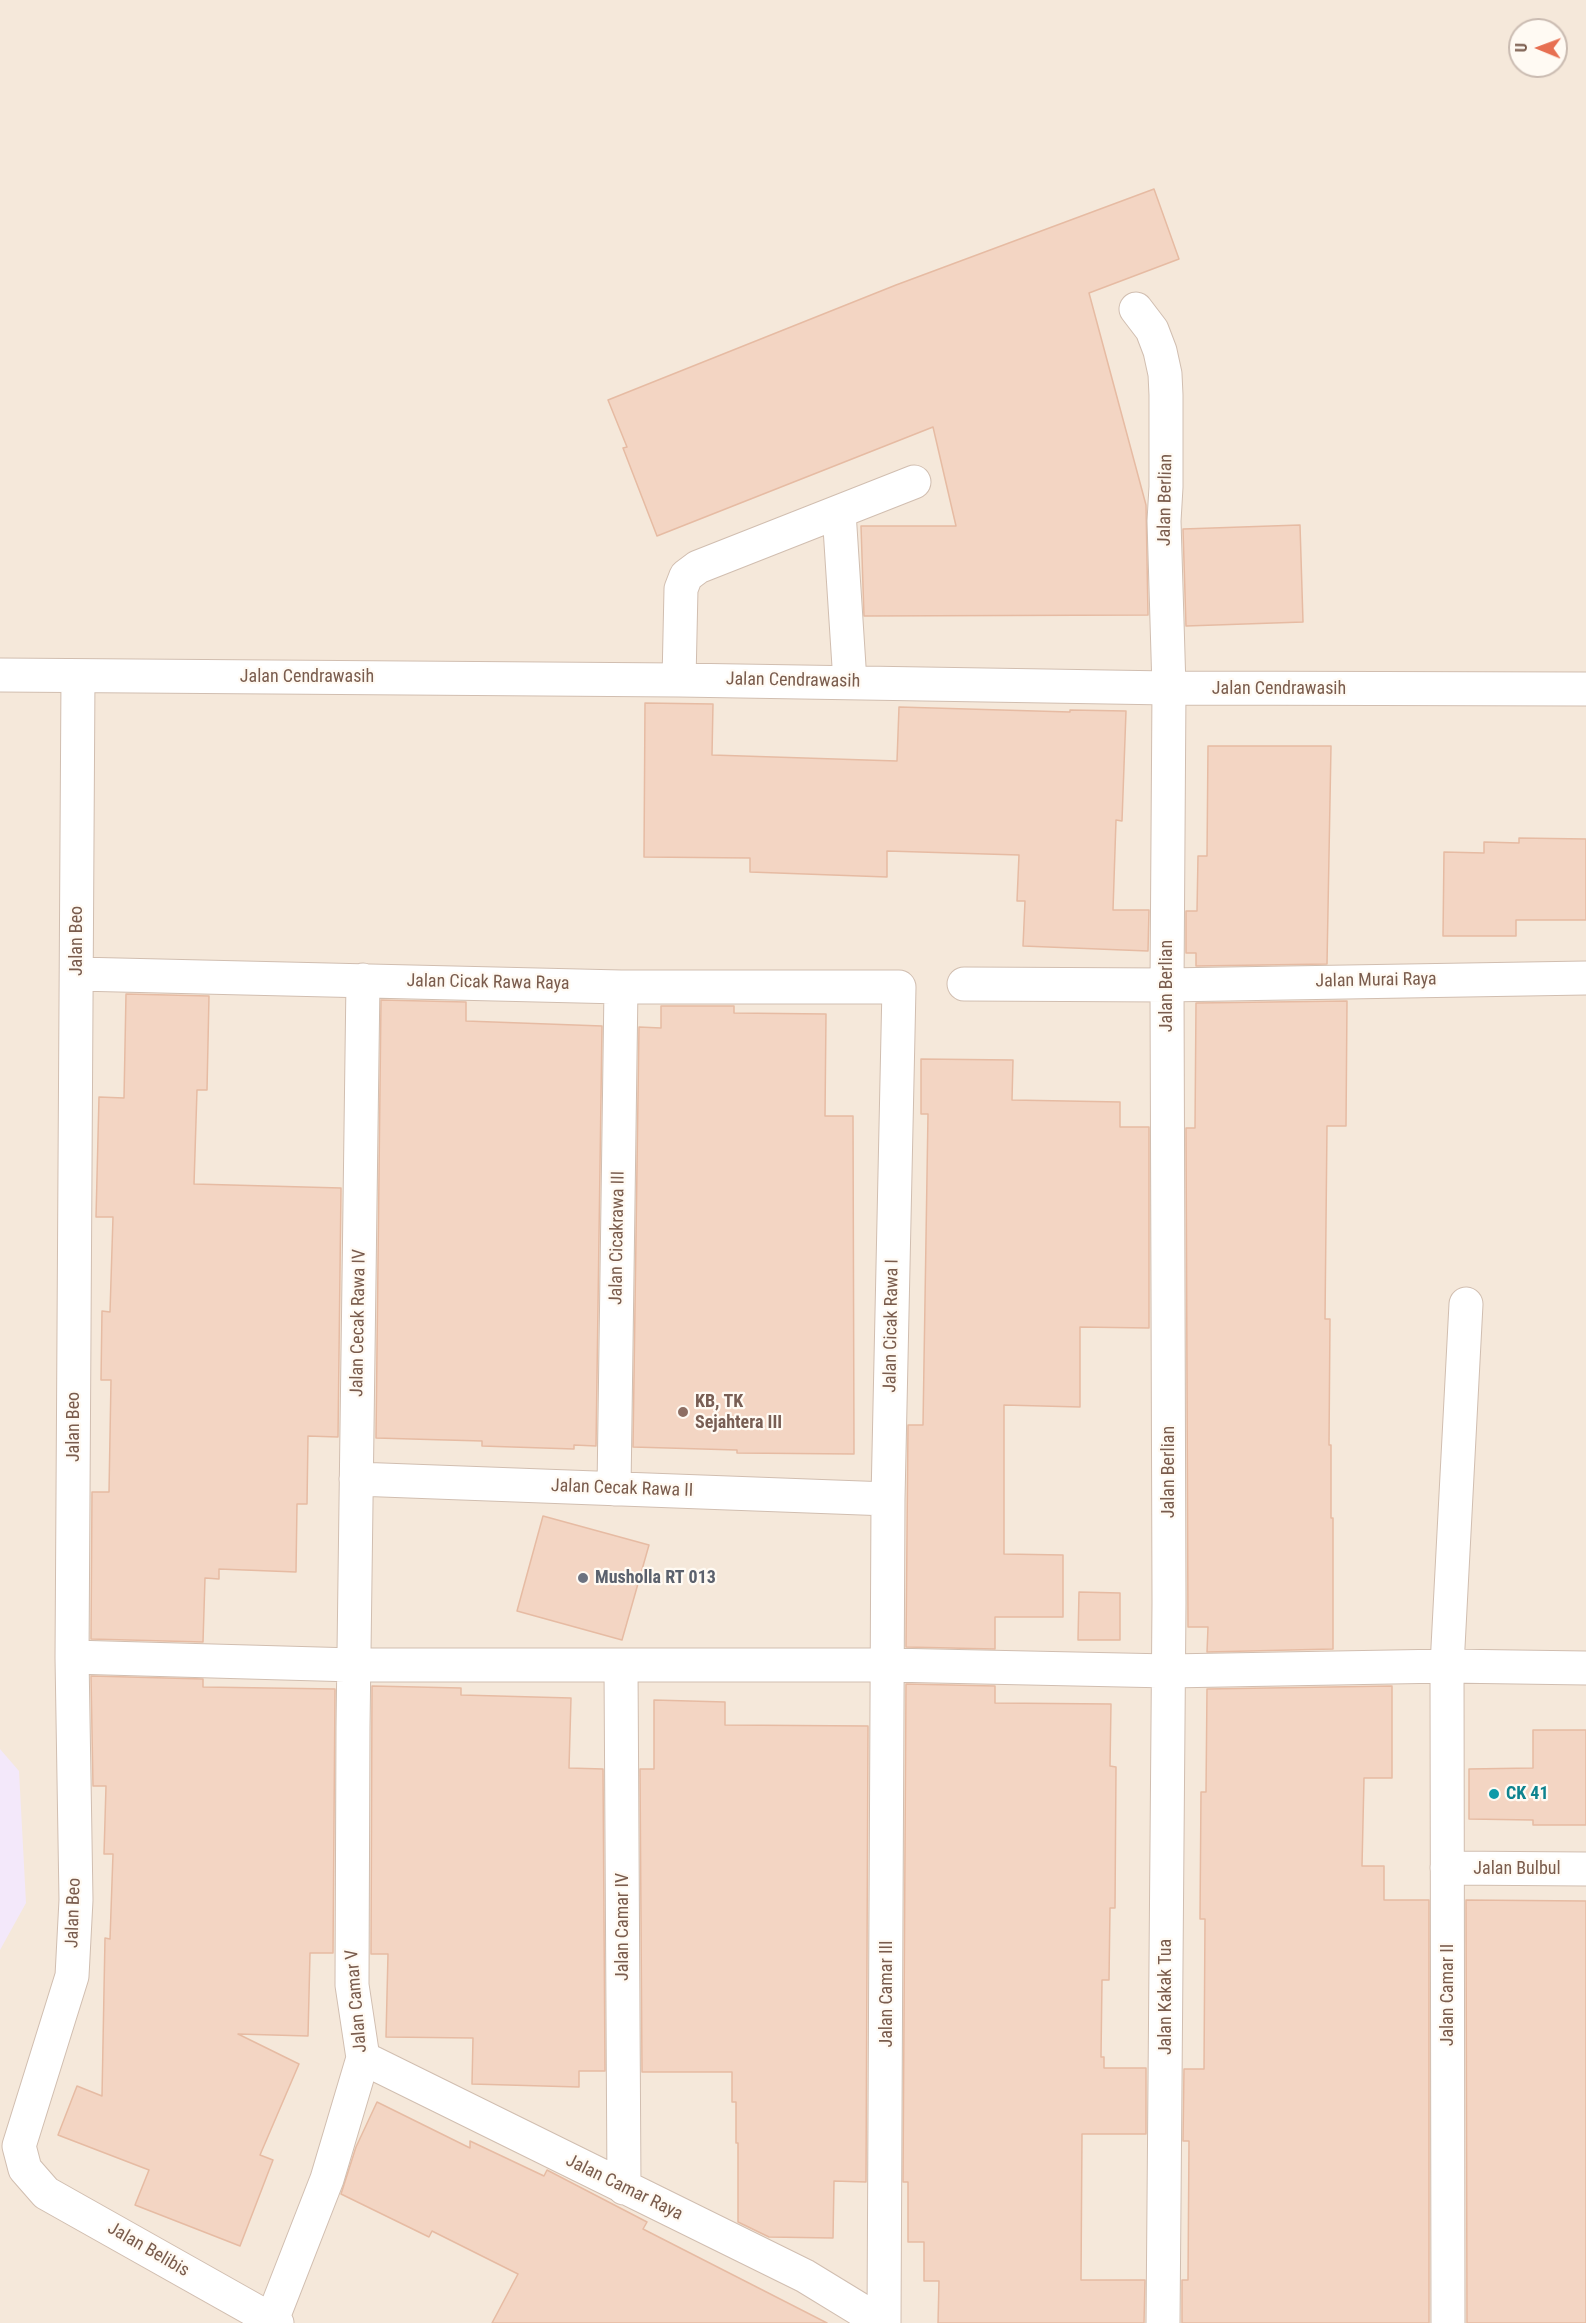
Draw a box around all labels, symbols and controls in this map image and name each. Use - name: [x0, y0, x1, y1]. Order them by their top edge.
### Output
- north arrow: [1508, 18, 1568, 78]
- text: U: [1512, 43, 1531, 52]
- street label: Jalan Berlian: [1154, 454, 1178, 546]
- street label: Jalan Cendrawasih: [240, 666, 374, 688]
- street label: Jalan Cendrawasih: [726, 669, 860, 693]
- street label: Jalan Cendrawasih: [1212, 678, 1346, 700]
- street label: Jalan Beo: [66, 906, 88, 976]
- street label: Jalan Berlian: [1156, 940, 1178, 1032]
- street label: Jalan Murai Raya: [1315, 969, 1437, 993]
- street label: Jalan Cicak Rawa Raya: [406, 971, 570, 995]
- street label: Jalan Cicakrawa III: [606, 1171, 630, 1305]
- street label: Jalan Cecak Rawa IV: [347, 1249, 371, 1397]
- street label: Jalan Cicak Rawa I: [880, 1259, 904, 1393]
- place label: KB, TK Sejahtera III: [695, 1391, 782, 1434]
- street label: Jalan Beo: [63, 1392, 85, 1462]
- marker: KB, TK Sejahtera III: [676, 1405, 690, 1419]
- street label: Jalan Berlian: [1158, 1426, 1180, 1518]
- street label: Jalan Cecak Rawa II: [550, 1476, 694, 1502]
- place label: Musholla RT 013: [595, 1567, 716, 1589]
- marker: Musholla RT 013: [576, 1571, 590, 1585]
- place label: CK 41: [1506, 1783, 1549, 1805]
- marker: CK 41: [1487, 1787, 1501, 1801]
- street label: Jalan Bulbul: [1473, 1858, 1561, 1880]
- street label: Jalan Camar IV: [612, 1873, 634, 1981]
- street label: Jalan Beo: [62, 1878, 86, 1948]
- street label: Jalan Kakak Tua: [1155, 1939, 1177, 2055]
- street label: Jalan Camar III: [876, 1940, 898, 2048]
- street label: Jalan Camar II: [1437, 1944, 1459, 2046]
- street label: Jalan Camar V: [342, 1948, 372, 2054]
- street label: Jalan Camar Raya: [562, 2150, 686, 2226]
- street label: Jalan Belibis: [103, 2218, 193, 2282]

